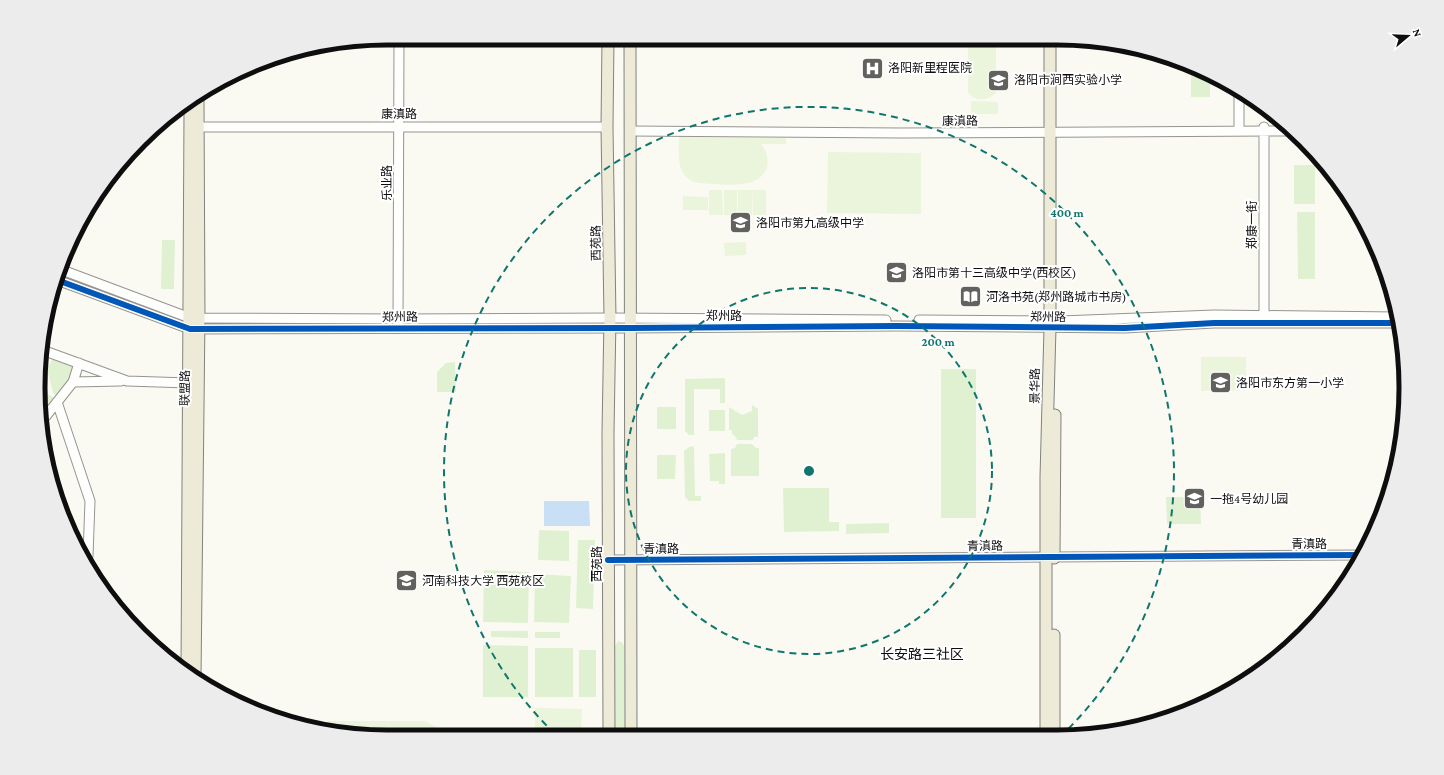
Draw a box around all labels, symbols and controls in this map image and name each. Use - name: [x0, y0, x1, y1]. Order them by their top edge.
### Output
- north arrow: [1388, 16, 1428, 56]
- text: N: [1411, 27, 1425, 39]
- hospital icon: 洛阳新里程医院: [859, 55, 885, 81]
- place label: 洛阳新里程医院: [888, 61, 972, 75]
- school or university icon: 洛阳市涧西实验小学: [985, 67, 1011, 93]
- place label: 洛阳市涧西实验小学: [1014, 73, 1122, 87]
- street label: 康滇路: [381, 107, 417, 121]
- street label: 康滇路: [942, 114, 978, 128]
- street label: 乐业路: [380, 165, 394, 201]
- street label: 郑康一街: [1245, 201, 1259, 249]
- text: 400 m: [1050, 206, 1085, 220]
- school or university icon: 洛阳市第九高级中学: [727, 210, 753, 236]
- place label: 洛阳市第九高级中学: [756, 216, 864, 230]
- street label: 西苑路: [589, 225, 603, 261]
- school or university icon: 洛阳市第十三高级中学(西校区): [883, 260, 909, 286]
- place label: 洛阳市第十三高级中学(西校区): [912, 266, 1076, 280]
- library icon: 河洛书苑(郑州路城市书房): [957, 284, 983, 310]
- place label: 河洛书苑(郑州路城市书房): [986, 290, 1126, 304]
- street label: 郑州路: [706, 309, 742, 323]
- street label: 郑州路: [382, 310, 418, 324]
- street label: 郑州路: [1030, 310, 1066, 324]
- text: 200 m: [921, 335, 955, 349]
- street label: 景华路: [1028, 368, 1042, 404]
- street label: 联盟路: [178, 370, 192, 406]
- school or university icon: 洛阳市东方第一小学: [1207, 370, 1233, 396]
- place label: 洛阳市东方第一小学: [1236, 376, 1344, 390]
- centre of rings: [802, 464, 816, 478]
- school or university icon: 一拖4号幼儿园: [1181, 486, 1207, 512]
- place label: 一拖4号幼儿园: [1210, 492, 1288, 506]
- street label: 青滇路: [1291, 537, 1327, 551]
- street label: 青滇路: [967, 539, 1003, 553]
- street label: 青滇路: [643, 542, 679, 556]
- street label: 西苑路: [590, 546, 604, 582]
- school or university icon: 河南科技大学 西苑校区: [393, 568, 419, 594]
- place label: 河南科技大学 西苑校区: [422, 574, 544, 588]
- district label: 长安路三社区: [880, 646, 964, 662]

